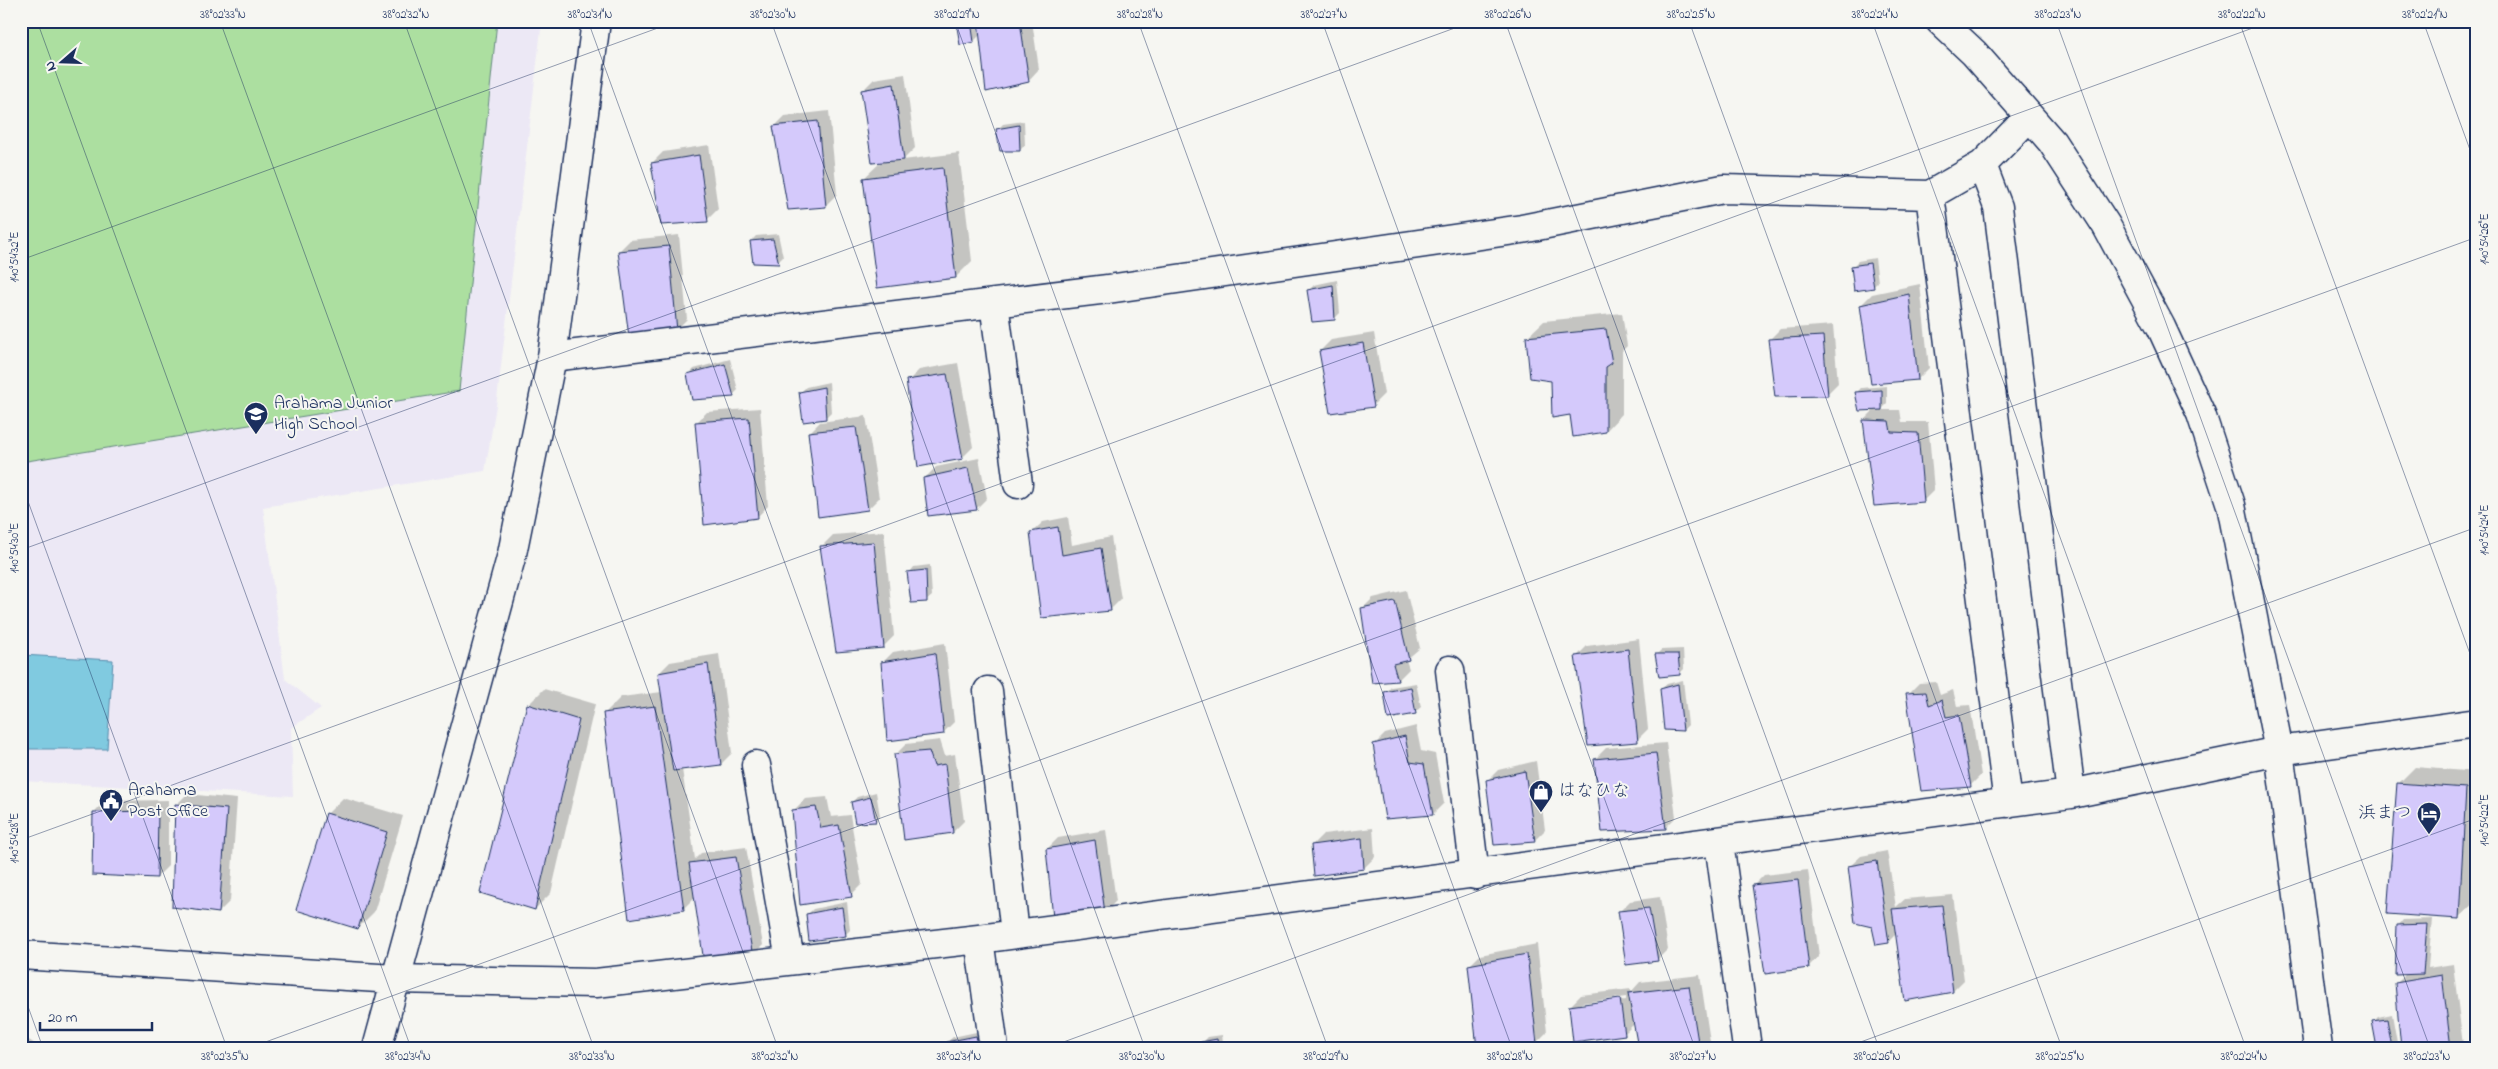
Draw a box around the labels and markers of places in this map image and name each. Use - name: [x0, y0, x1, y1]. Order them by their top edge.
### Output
- place label: Arahama Junior High School: [274, 391, 393, 439]
- school or university icon: Arahama Junior High School: [243, 401, 269, 435]
- place label: Arahama Post Office: [128, 778, 209, 825]
- shop icon: はなひな: [1528, 779, 1554, 813]
- place label: はなひな: [1558, 779, 1630, 805]
- public building icon: Arahama Post Office: [98, 788, 124, 822]
- place label: 浜まつ: [2358, 801, 2412, 827]
- hotel icon: 浜まつ: [2416, 801, 2442, 835]

